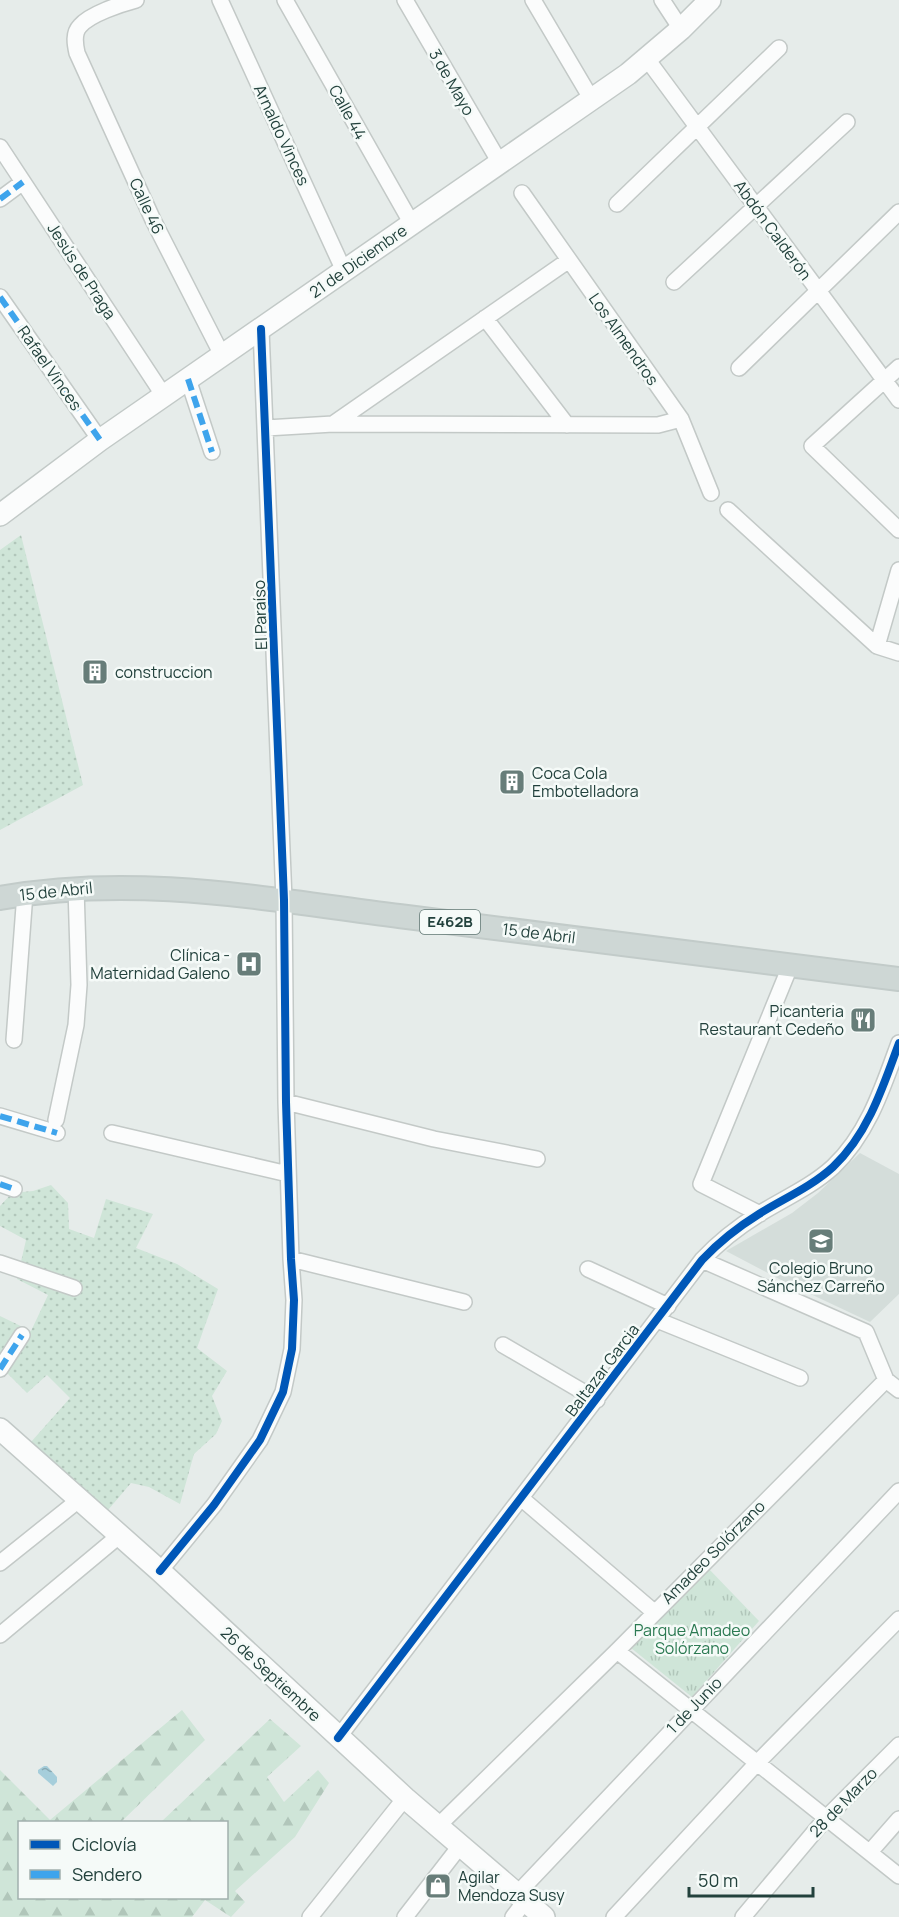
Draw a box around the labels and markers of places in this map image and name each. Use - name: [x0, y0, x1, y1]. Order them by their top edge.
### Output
- building icon: construccion: [80, 657, 110, 687]
- place label: construccion: [115, 661, 213, 683]
- place label: Coca Cola Embotelladora: [532, 762, 639, 802]
- building icon: Coca Cola Embotelladora: [497, 767, 527, 797]
- place label: Clínica - Maternidad Galeno: [90, 944, 230, 984]
- hospital icon: Clínica - Maternidad Galeno: [234, 949, 264, 979]
- place label: Picanteria Restaurant Cedeño: [699, 1000, 844, 1040]
- restaurant icon: Picanteria Restaurant Cedeño: [848, 1005, 878, 1035]
- school or university icon: Colegio Bruno Sánchez Carreño: [806, 1226, 836, 1256]
- place label: Colegio Bruno Sánchez Carreño: [757, 1257, 885, 1297]
- place label: Agilar Mendoza Susy: [458, 1866, 565, 1906]
- shop icon: Agilar Mendoza Susy: [423, 1871, 453, 1901]

